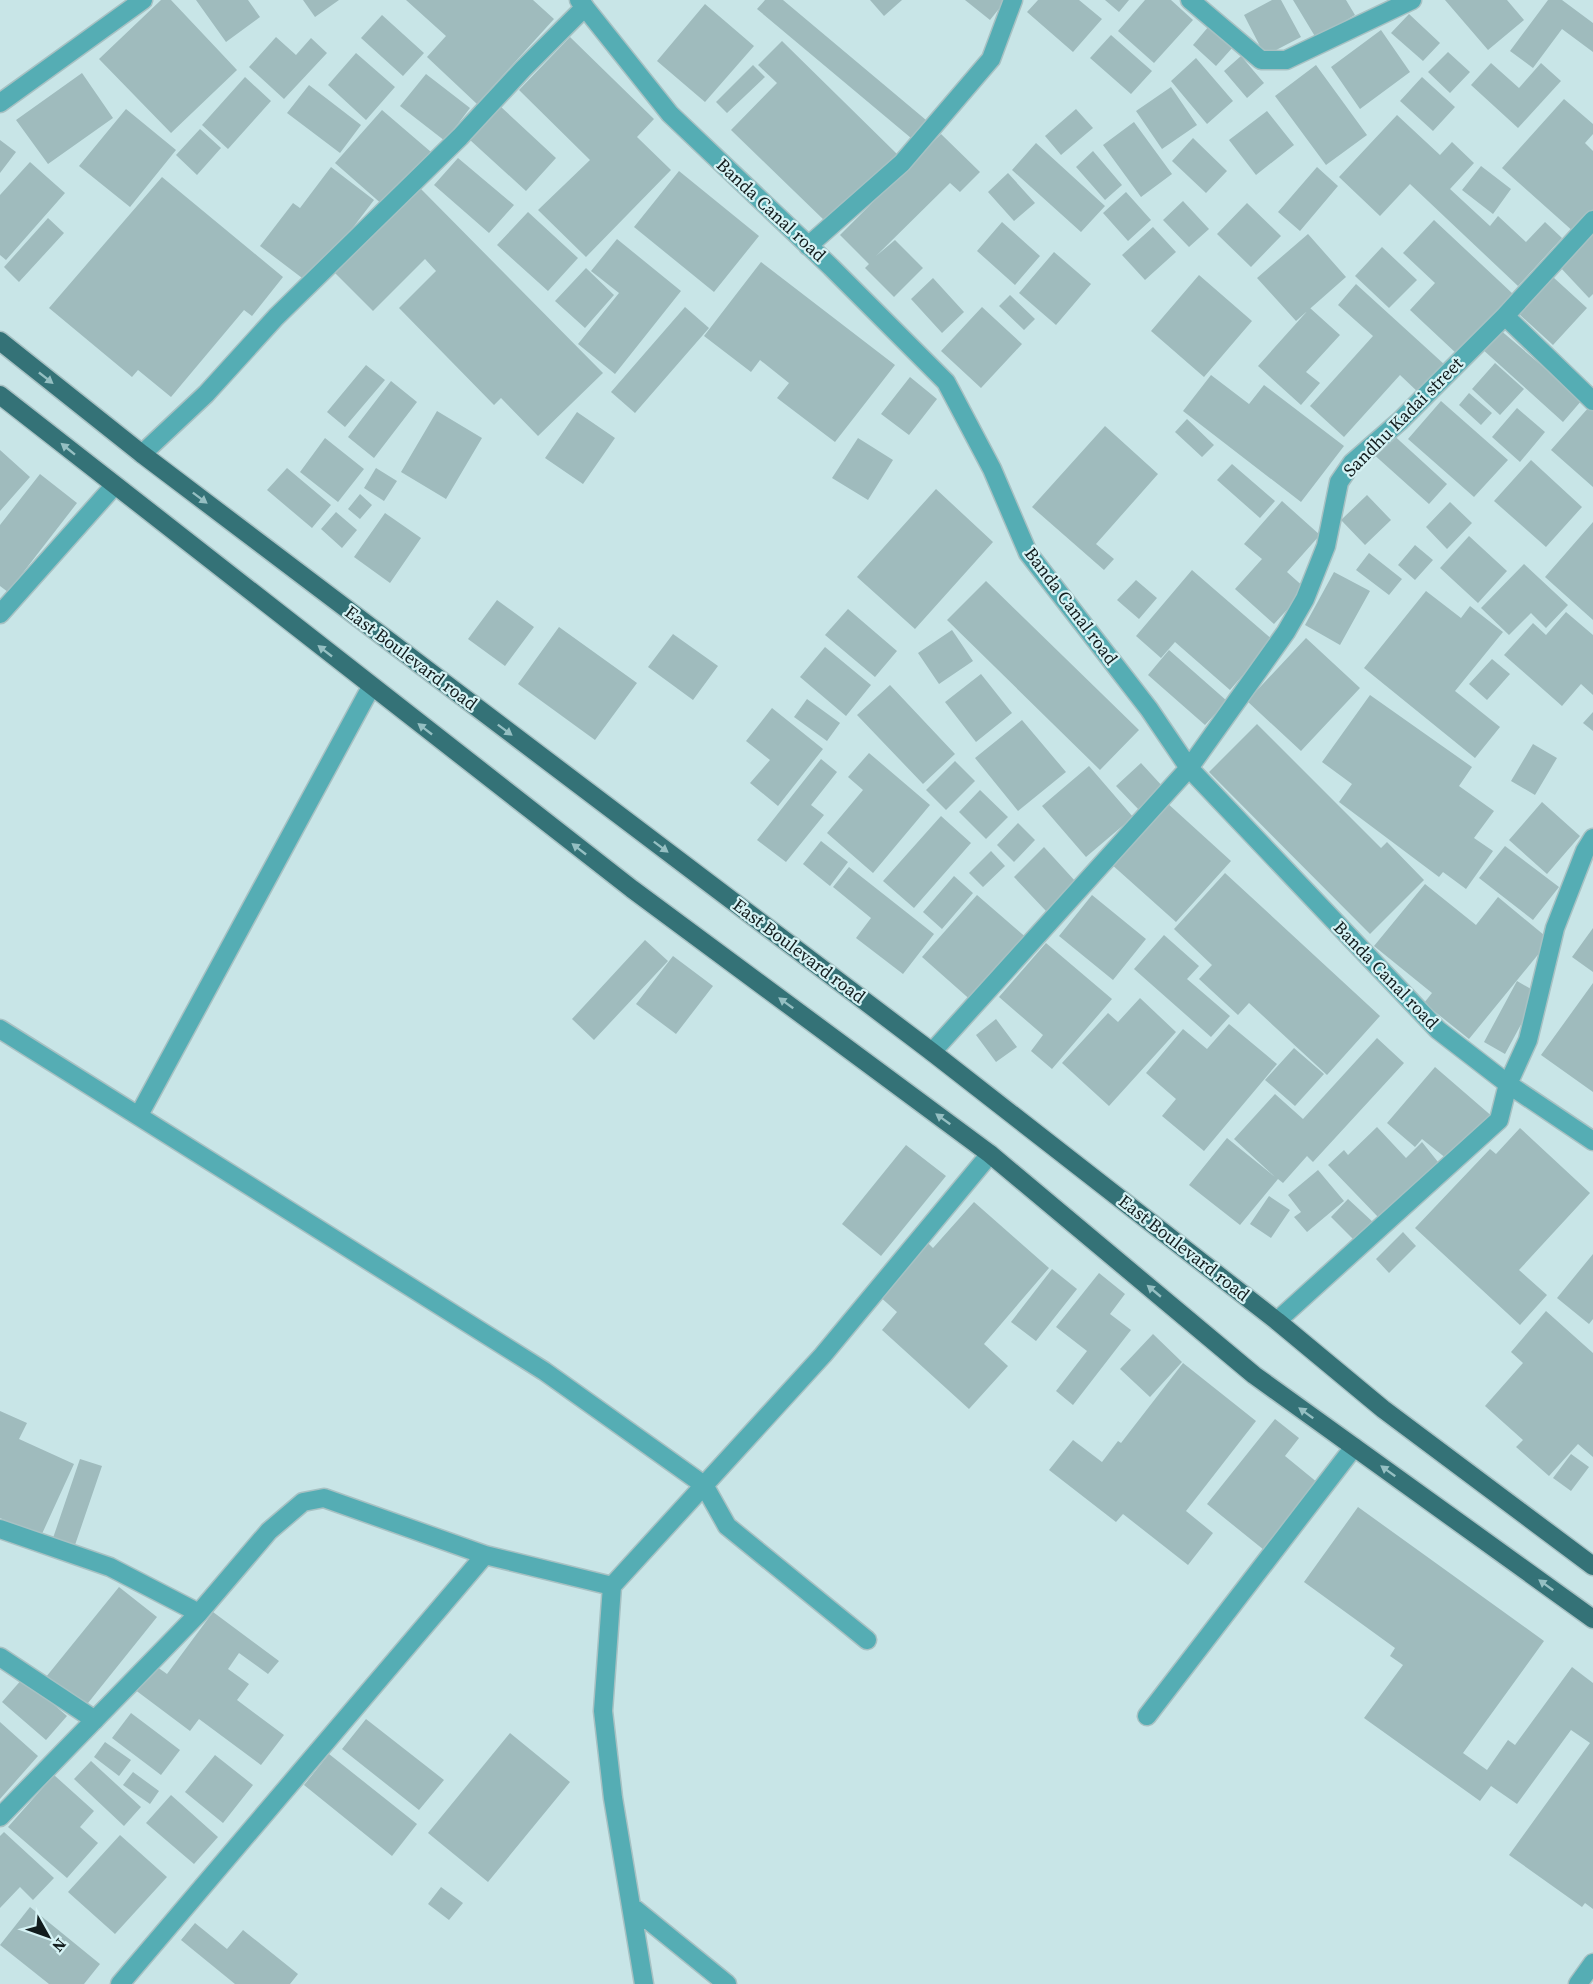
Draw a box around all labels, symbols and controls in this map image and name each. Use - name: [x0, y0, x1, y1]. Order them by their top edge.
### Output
- street label: Banda Canal road: [711, 152, 832, 267]
- street label: Sandhu Kadai street: [1337, 351, 1468, 482]
- one-way arrow: [38, 371, 54, 384]
- one-way arrow: [60, 443, 76, 456]
- one-way arrow: [192, 491, 207, 503]
- street label: Banda Canal road: [1019, 542, 1124, 670]
- street label: East Boulevard road: [340, 599, 483, 716]
- one-way arrow: [317, 645, 333, 658]
- one-way arrow: [417, 723, 433, 736]
- one-way arrow: [498, 723, 513, 735]
- one-way arrow: [653, 841, 669, 854]
- one-way arrow: [571, 842, 587, 855]
- street label: East Boulevard road: [728, 892, 871, 1009]
- street label: Banda Canal road: [1328, 915, 1444, 1034]
- one-way arrow: [778, 998, 793, 1010]
- one-way arrow: [935, 1113, 951, 1125]
- street label: East Boulevard road: [1114, 1188, 1255, 1307]
- one-way arrow: [1146, 1285, 1162, 1298]
- one-way arrow: [1299, 1407, 1314, 1419]
- one-way arrow: [1380, 1465, 1396, 1477]
- one-way arrow: [1538, 1579, 1554, 1591]
- north arrow: [18, 1906, 78, 1966]
- text: N: [47, 1934, 72, 1957]

